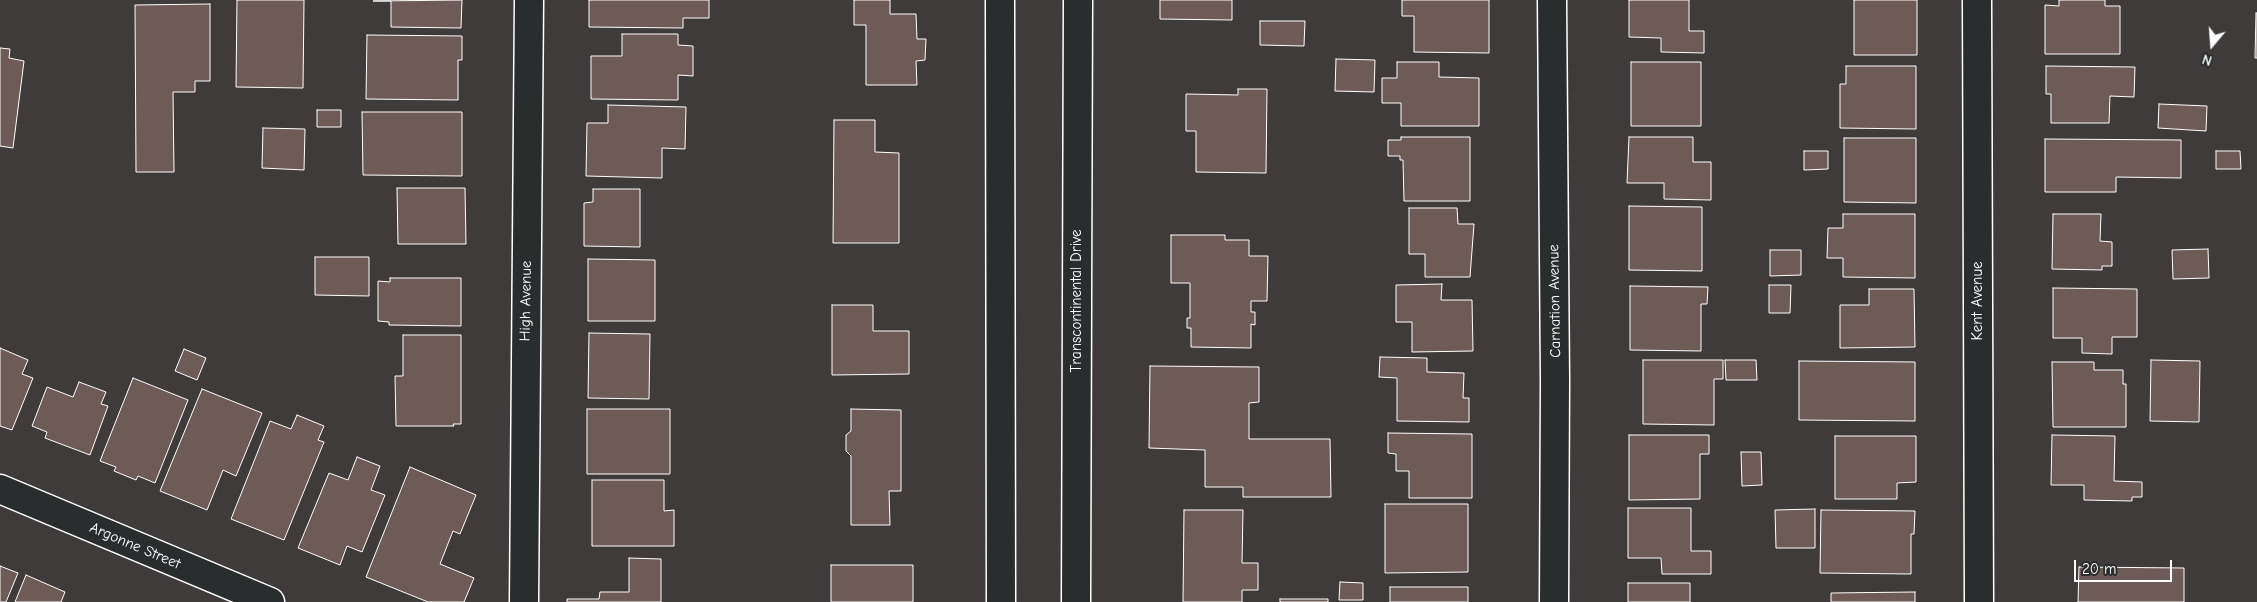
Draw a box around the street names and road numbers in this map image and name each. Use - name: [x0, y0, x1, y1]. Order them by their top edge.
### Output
- street label: Transcontinental Drive: [1068, 229, 1086, 373]
- street label: Carnation Avenue: [1545, 244, 1565, 358]
- street label: High Avenue: [516, 260, 536, 342]
- street label: Kent Avenue: [1969, 261, 1987, 341]
- street label: Argonne Street: [87, 519, 183, 573]

